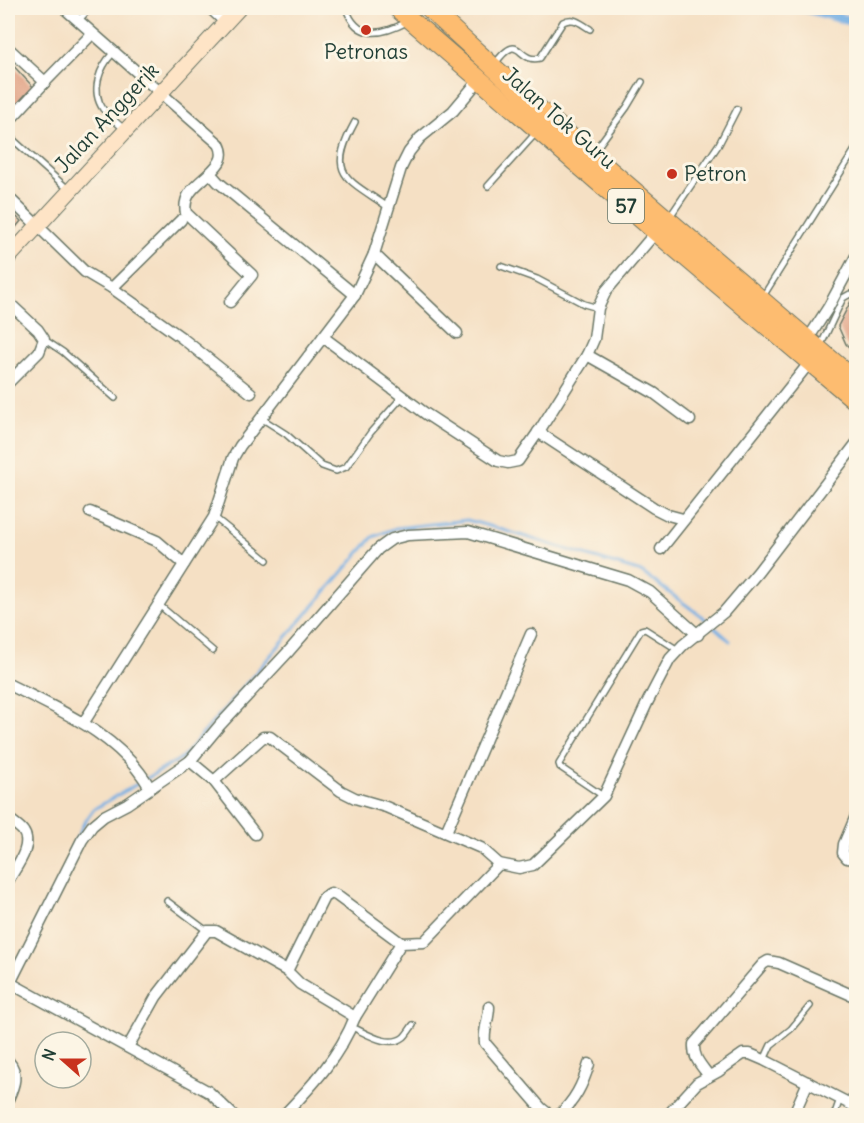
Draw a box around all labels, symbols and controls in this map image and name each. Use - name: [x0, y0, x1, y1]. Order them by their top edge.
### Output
- marker: Petronas: [359, 23, 373, 37]
- place label: Petronas: [324, 38, 408, 65]
- street label: Jalan Anggerik: [49, 57, 165, 178]
- street label: Jalan Tok Guru: [497, 61, 622, 174]
- place label: Petron: [684, 160, 747, 187]
- marker: Petron: [665, 167, 679, 181]
- road number: 57: [608, 189, 644, 223]
- north arrow: [33, 1030, 93, 1090]
- text: N: [38, 1046, 60, 1063]

